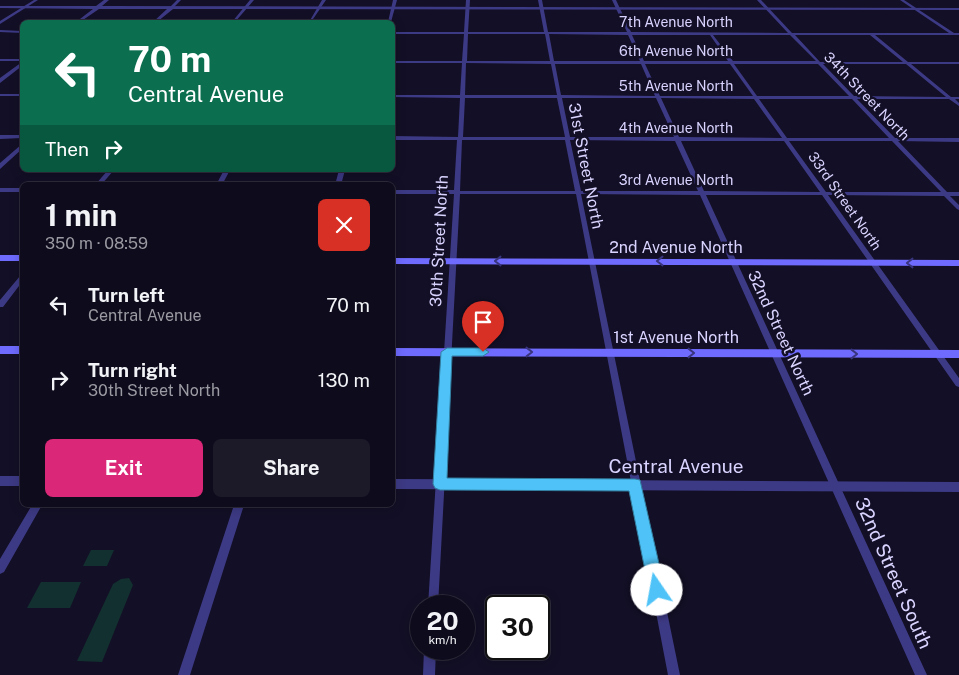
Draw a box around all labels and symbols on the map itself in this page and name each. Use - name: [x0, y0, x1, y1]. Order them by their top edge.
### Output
- street label: 7th Avenue North: [619, 14, 733, 30]
- street label: 6th Avenue North: [619, 43, 733, 59]
- street label: 34th Street North: [821, 49, 913, 143]
- street label: 5th Avenue North: [619, 78, 733, 94]
- street label: 31st Street North: [564, 102, 608, 230]
- street label: 4th Avenue North: [619, 120, 733, 136]
- street label: 33rd Street North: [805, 149, 885, 253]
- street label: 3rd Avenue North: [619, 172, 733, 188]
- street label: 30th Street North: [426, 174, 452, 308]
- street label: 2nd Avenue North: [609, 238, 743, 257]
- one-way arrow: [494, 256, 502, 266]
- one-way arrow: [656, 256, 664, 266]
- one-way arrow: [906, 258, 914, 268]
- street label: 32nd Street North: [744, 268, 818, 398]
- pin: [462, 301, 504, 352]
- street label: 1st Avenue North: [613, 328, 739, 347]
- one-way arrow: [525, 347, 533, 357]
- one-way arrow: [688, 348, 695, 358]
- one-way arrow: [850, 349, 858, 359]
- street label: Central Avenue: [609, 455, 743, 477]
- street label: 32nd Street South: [851, 494, 937, 652]
- position arrow: [630, 563, 682, 615]
- speed limit sign: 30: [485, 595, 550, 660]

